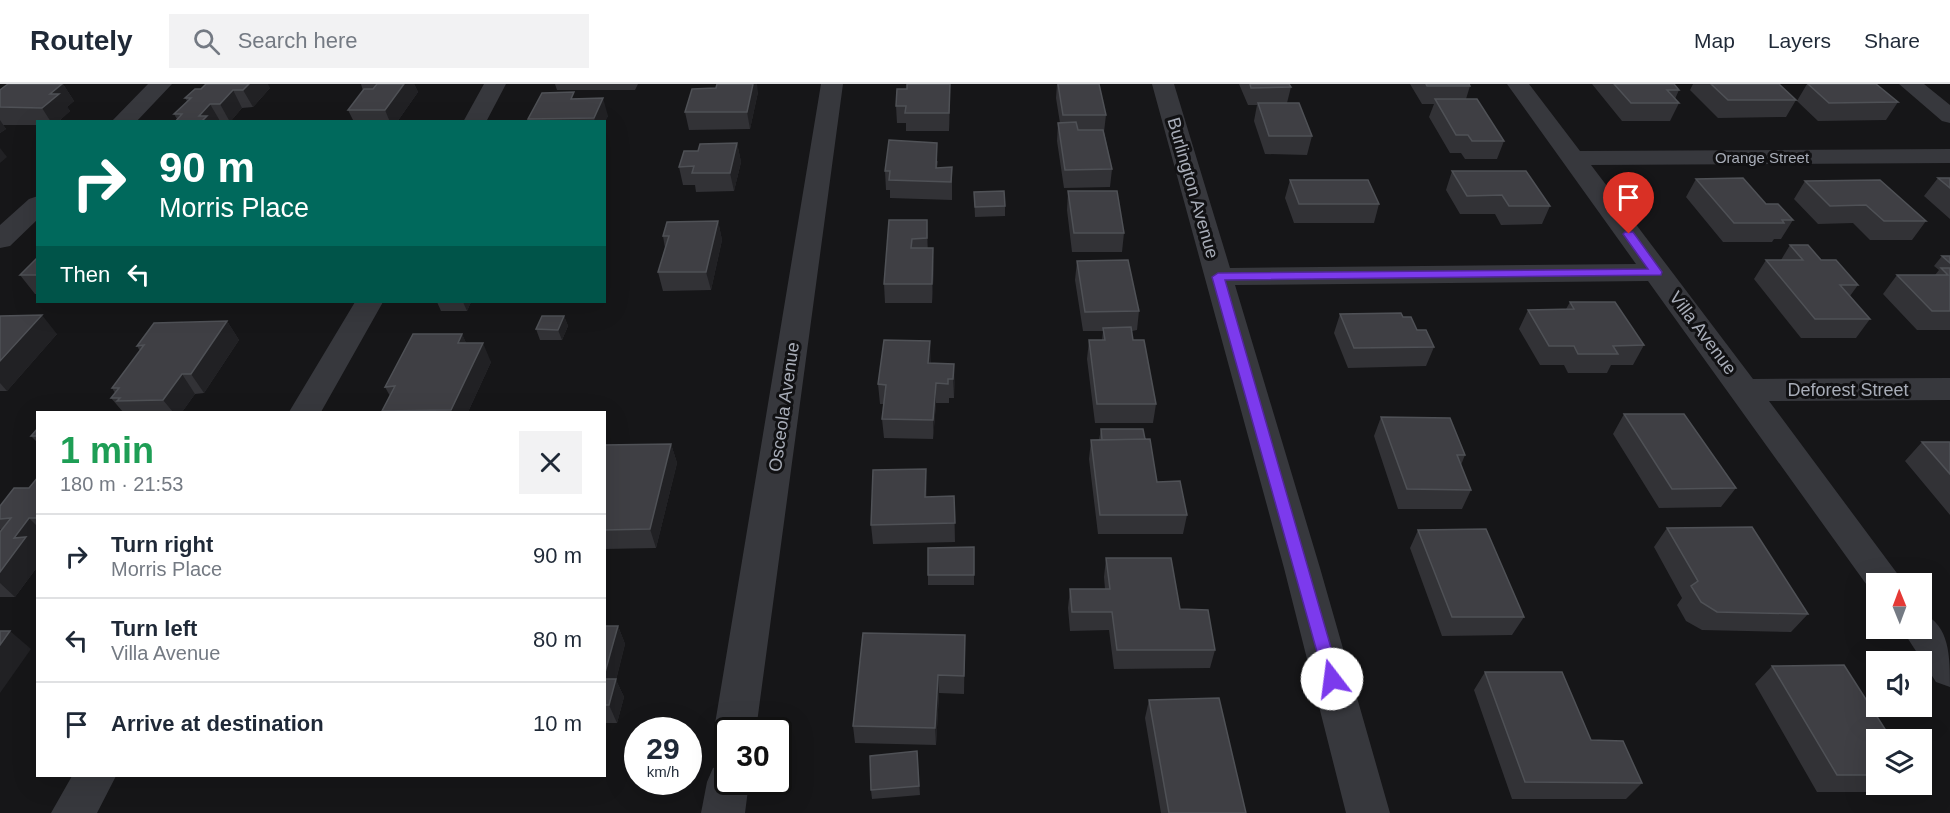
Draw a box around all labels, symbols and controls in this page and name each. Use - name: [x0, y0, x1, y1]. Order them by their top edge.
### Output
- search box: [169, 14, 589, 68]
- text: Routely: [30, 25, 133, 56]
- icon: search: [190, 25, 223, 58]
- text: Search here: [238, 28, 358, 53]
- text: Map: [1694, 29, 1735, 52]
- text: Layers: [1768, 29, 1831, 52]
- text: Share: [1864, 29, 1920, 52]
- street label: Burlington Avenue: [1163, 115, 1223, 261]
- icon: right: [60, 144, 138, 222]
- text: 90 m: [159, 144, 255, 191]
- street label: Orange Street: [1715, 149, 1810, 166]
- pin: [1603, 172, 1654, 234]
- icon: arrive: [1612, 181, 1645, 214]
- text: Morris Place: [159, 193, 309, 223]
- icon: left: [122, 258, 155, 291]
- text: Then: [60, 262, 110, 287]
- street label: Villa Avenue: [1665, 288, 1741, 378]
- street label: Osceola Avenue: [765, 341, 803, 473]
- street label: Deforest Street: [1787, 380, 1909, 400]
- text: 1 min: [60, 430, 154, 471]
- button: close: [519, 431, 582, 494]
- text: 180 m · 21:53: [60, 473, 183, 495]
- text: Turn right: [111, 532, 213, 557]
- icon: right: [60, 540, 93, 573]
- text: 90 m: [533, 543, 582, 568]
- text: Morris Place: [111, 558, 222, 580]
- north arrow: [1866, 573, 1932, 639]
- map controls: [1866, 573, 1932, 795]
- text: Turn left: [111, 616, 197, 641]
- icon: left: [60, 624, 93, 657]
- text: 80 m: [533, 627, 582, 652]
- text: Villa Avenue: [111, 642, 220, 664]
- position arrow: [1300, 647, 1364, 711]
- button: sound: [1866, 651, 1932, 717]
- icon: arrive: [60, 708, 93, 741]
- text: Arrive at destination: [111, 711, 324, 736]
- text: 10 m: [533, 711, 582, 736]
- speed limit sign: 30: [714, 717, 792, 795]
- button: layers: [1866, 729, 1932, 795]
- text: 29: [646, 732, 680, 765]
- text: km/h: [647, 763, 679, 780]

